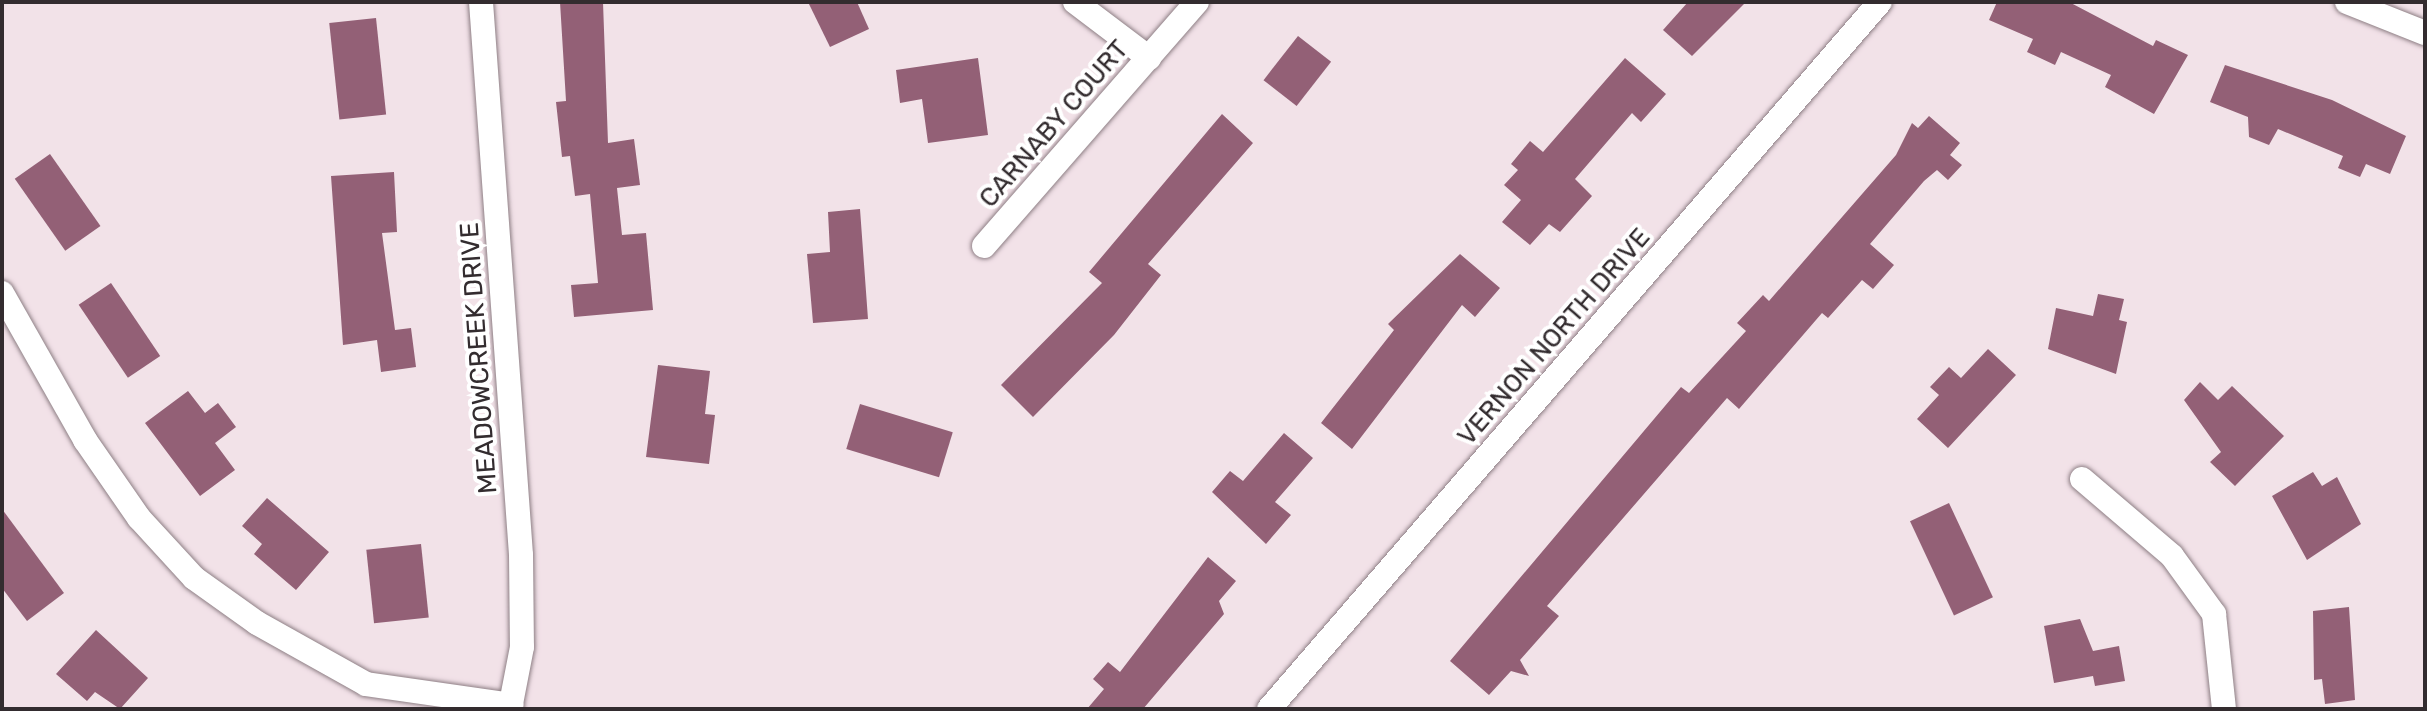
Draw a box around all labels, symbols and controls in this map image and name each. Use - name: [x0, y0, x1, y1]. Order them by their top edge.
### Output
- street label: CARNABY COURT: [973, 34, 1135, 214]
- street label: MEADOWCREEK DRIVE: [454, 221, 504, 495]
- street label: VERNON NORTH DRIVE: [1451, 222, 1657, 452]

